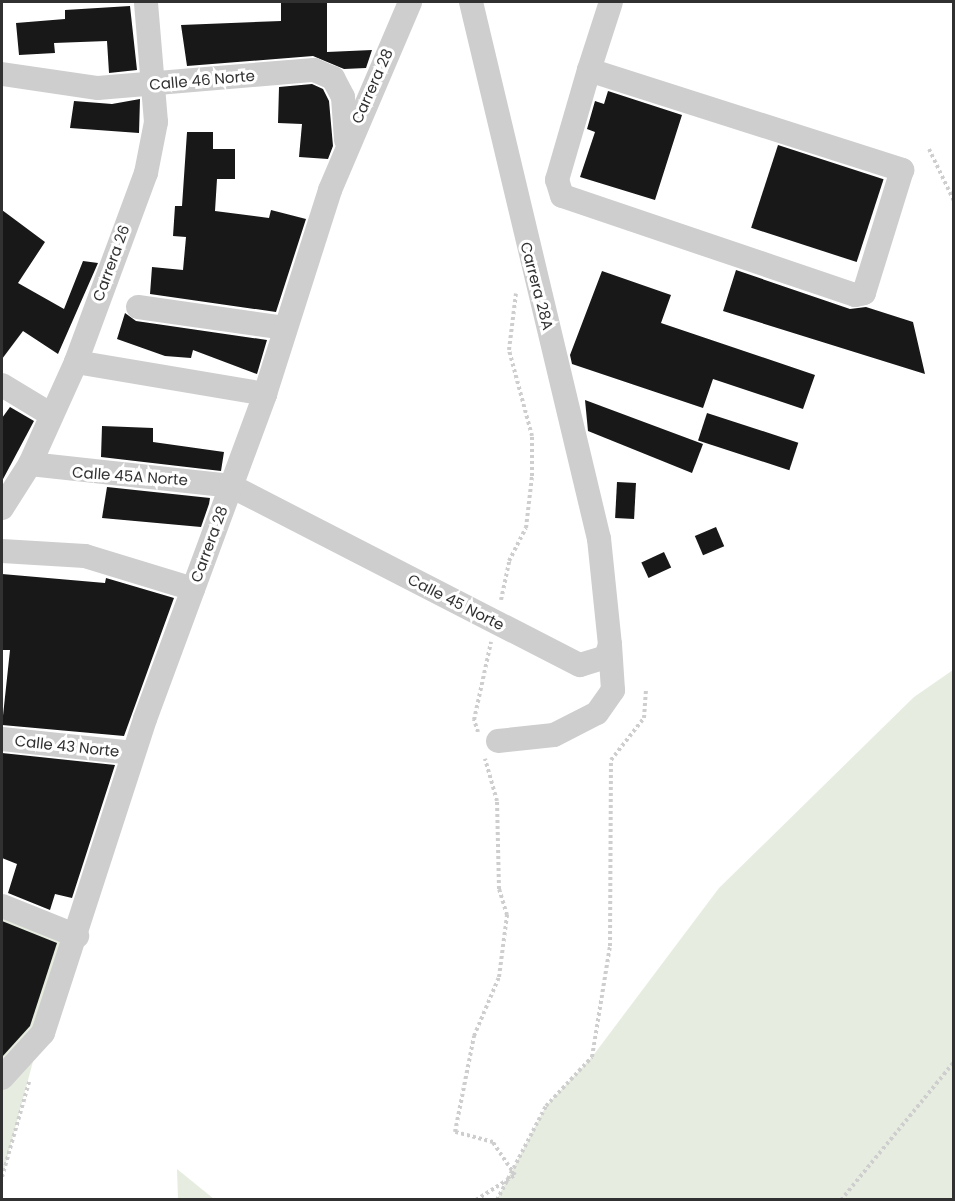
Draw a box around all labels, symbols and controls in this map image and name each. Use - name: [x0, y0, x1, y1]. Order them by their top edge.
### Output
- street label: Carrera 28: [348, 46, 396, 126]
- street label: Calle 46 Norte: [148, 66, 256, 94]
- street label: Carrera 26: [89, 222, 133, 304]
- street label: Carrera 28A: [517, 240, 557, 332]
- street label: Calle 45A Norte: [72, 463, 188, 489]
- street label: Carrera 28: [187, 503, 231, 585]
- street label: Calle 45 Norte: [405, 570, 507, 634]
- street label: Calle 43 Norte: [14, 732, 120, 760]

